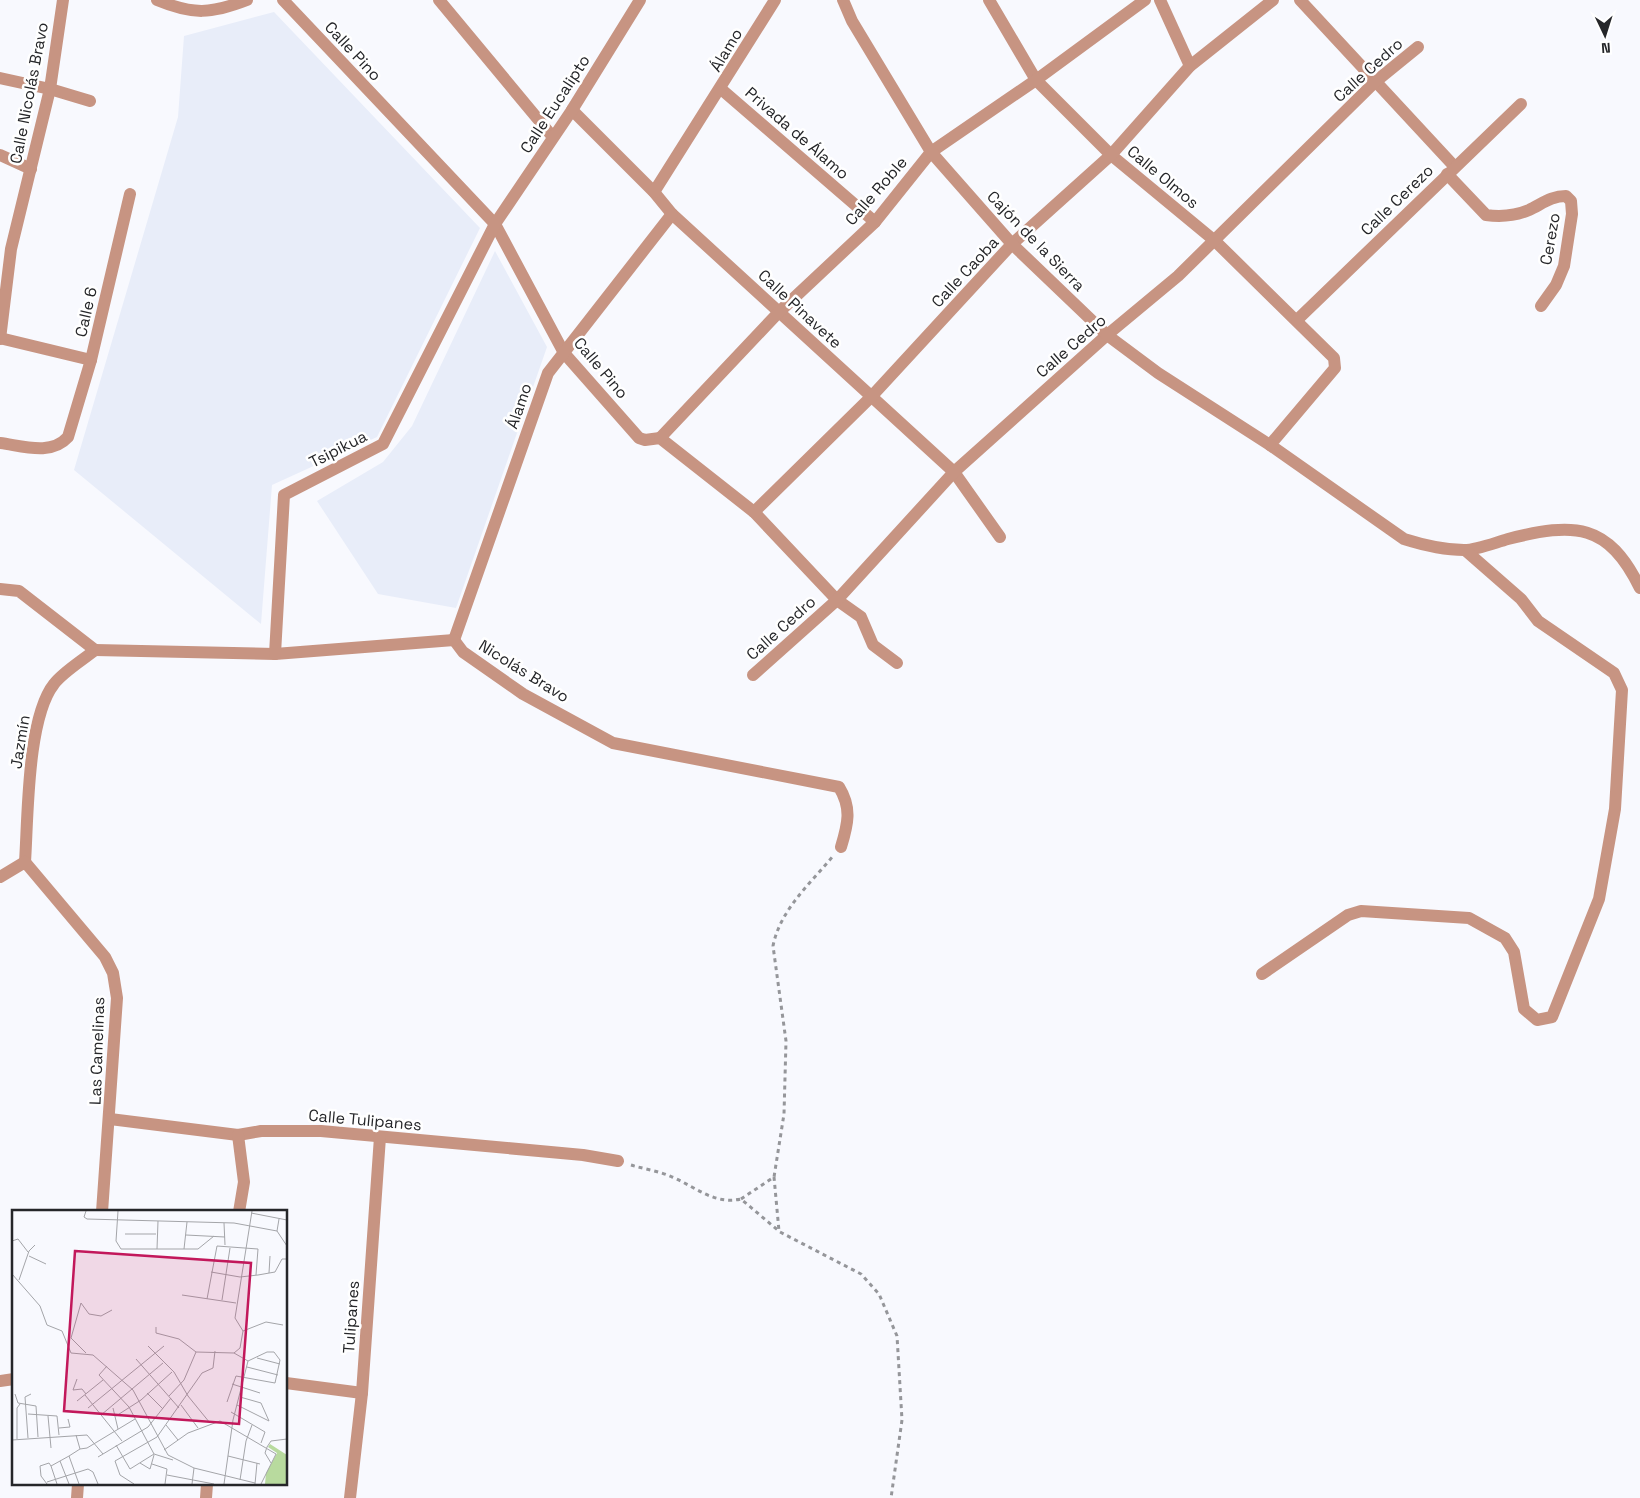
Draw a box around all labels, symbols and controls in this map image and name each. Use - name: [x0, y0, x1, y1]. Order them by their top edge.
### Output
- north arrow: [1580, 10, 1630, 60]
- street label: Calle Pino: [320, 17, 386, 85]
- street label: Calle Nicolás Bravo: [5, 20, 53, 166]
- street label: Álamo: [705, 25, 747, 75]
- street label: Calle Cedro: [1329, 33, 1407, 107]
- text: N: [1601, 39, 1611, 57]
- street label: Calle Eucalipto: [515, 51, 595, 157]
- street label: Privada de Álamo: [741, 82, 853, 184]
- street label: Calle Olmos: [1123, 141, 1203, 213]
- street label: Calle Roble: [840, 152, 912, 230]
- street label: Calle Cerezo: [1356, 160, 1438, 240]
- street label: Cajón de la Sierra: [982, 186, 1090, 296]
- street label: Cerezo: [1535, 211, 1565, 267]
- street label: Calle Caoba: [927, 232, 1003, 312]
- street label: Calle Pinavete: [754, 265, 846, 353]
- street label: Calle 6: [70, 285, 102, 339]
- street label: Calle Cedro: [1031, 310, 1111, 382]
- street label: Calle Pino: [569, 333, 633, 403]
- street label: Álamo: [501, 380, 537, 432]
- street label: Tsipikua: [306, 426, 370, 472]
- street label: Calle Cedro: [742, 591, 820, 665]
- street label: Nicolás Bravo: [475, 635, 573, 707]
- street label: Jazmín: [5, 714, 35, 770]
- street label: Las Camelinas: [85, 996, 109, 1106]
- street label: Calle Tulipanes: [308, 1105, 422, 1135]
- inset map: [12, 1210, 288, 1486]
- street label: Tulipanes: [338, 1280, 364, 1354]

